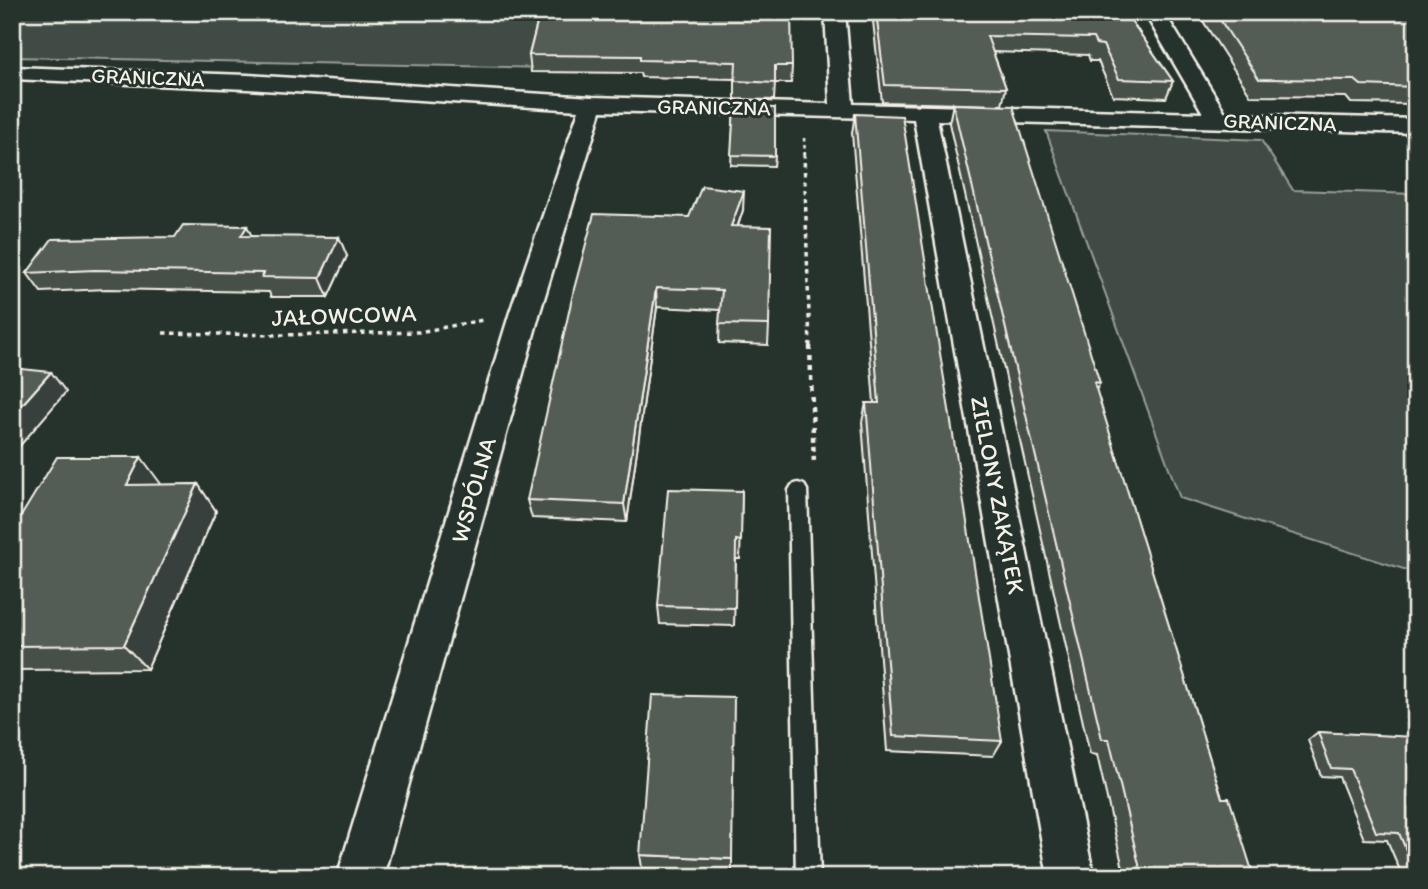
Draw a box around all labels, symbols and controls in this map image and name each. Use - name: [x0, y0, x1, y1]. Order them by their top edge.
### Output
- street label: GRANICZNA: [91, 63, 206, 91]
- street label: GRANICZNA: [657, 94, 772, 120]
- street label: GRANICZNA: [1223, 108, 1338, 136]
- street label: JAŁOWCOWA: [271, 298, 417, 332]
- street label: ZIELONY ZAKĄTEK: [965, 394, 1031, 596]
- street label: WSPÓLNA: [444, 434, 502, 546]

